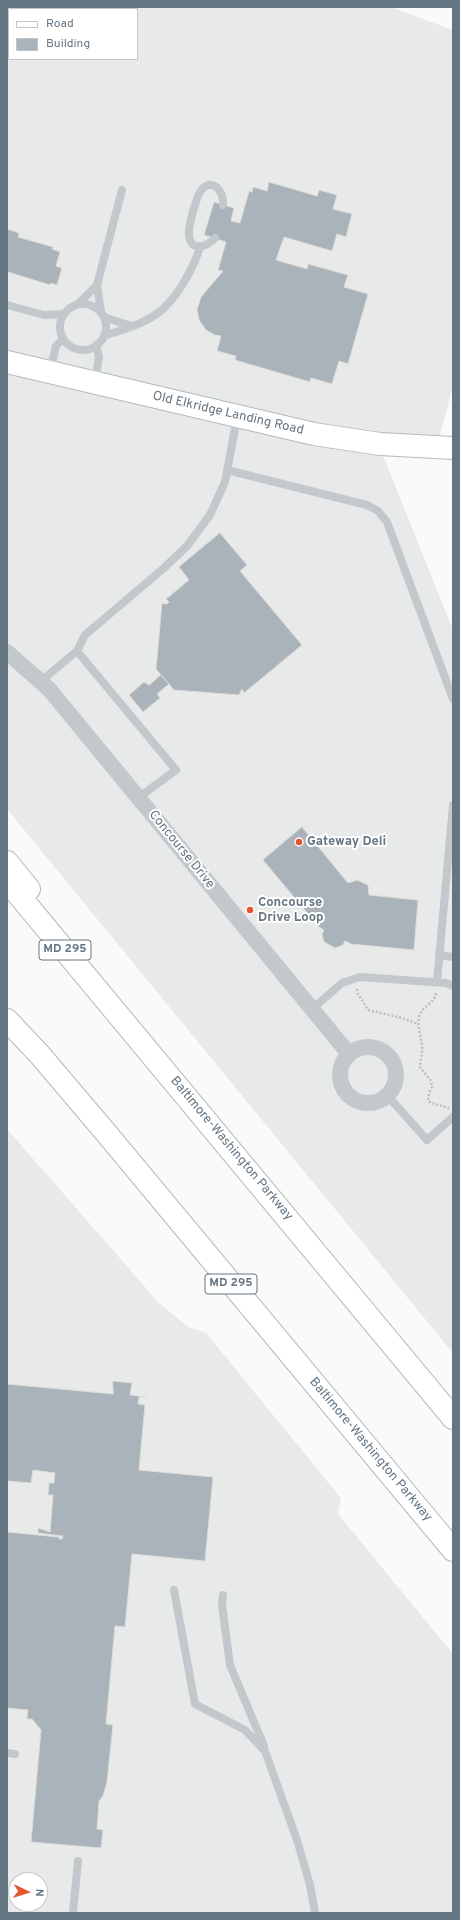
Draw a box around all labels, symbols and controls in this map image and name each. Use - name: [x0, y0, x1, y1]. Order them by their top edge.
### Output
- legend: [8, 8, 138, 60]
- text: Road: [46, 16, 74, 32]
- text: Building: [46, 36, 90, 52]
- street label: Old Elkridge Landing Road: [151, 389, 305, 439]
- street label: Concourse Drive: [145, 808, 217, 892]
- place label: Gateway Deli: [307, 834, 386, 850]
- marker: Gateway Deli: [294, 837, 304, 847]
- place label: Concourse Drive Loop: [258, 895, 323, 926]
- marker: Concourse Drive Loop: [245, 905, 255, 915]
- road number: MD 295: [39, 940, 91, 960]
- street label: Baltimore-Washington Parkway: [166, 1074, 296, 1224]
- road number: MD 295: [205, 1274, 257, 1294]
- street label: Baltimore-Washington Parkway: [305, 1375, 435, 1525]
- north arrow: [8, 1872, 48, 1912]
- text: N: [32, 1888, 46, 1897]

